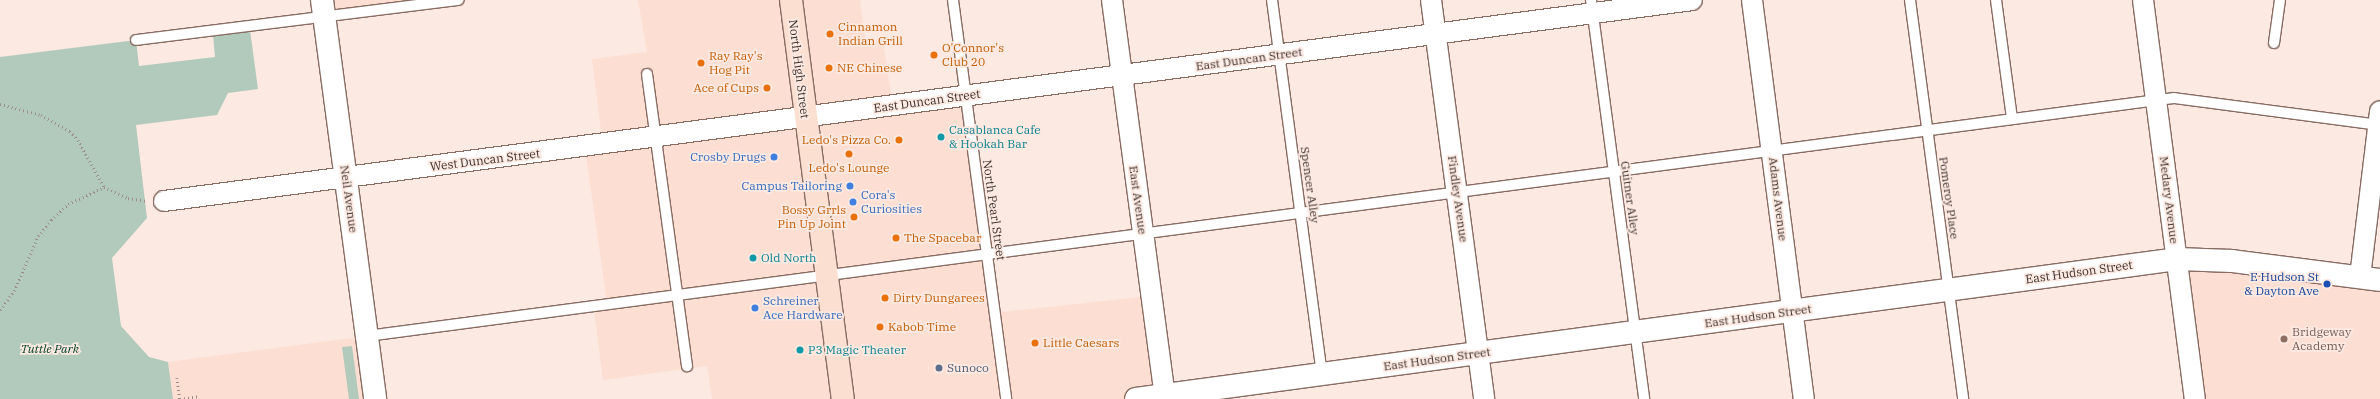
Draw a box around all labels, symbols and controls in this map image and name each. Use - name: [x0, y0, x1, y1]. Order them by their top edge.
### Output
- street label: North High Street: [786, 19, 812, 119]
- place label: Cinnamon Indian Grill: [838, 20, 903, 48]
- marker: Cinnamon Indian Grill: [825, 29, 835, 39]
- place label: O'Connor's Club 20: [942, 41, 1004, 69]
- street label: East Duncan Street: [1195, 44, 1303, 74]
- place label: Ray Ray's Hog Pit: [709, 49, 763, 77]
- marker: O'Connor's Club 20: [929, 50, 939, 60]
- marker: Ray Ray's Hog Pit: [696, 58, 706, 68]
- place label: NE Chinese: [837, 61, 902, 75]
- marker: NE Chinese: [824, 63, 834, 73]
- place label: Ace of Cups: [694, 81, 759, 95]
- marker: Ace of Cups: [762, 83, 772, 93]
- street label: East Duncan Street: [873, 86, 981, 116]
- place label: Casablanca Cafe & Hookah Bar: [949, 123, 1041, 151]
- marker: Casablanca Cafe & Hookah Bar: [936, 132, 946, 142]
- place label: Ledo's Pizza Co.: [802, 133, 891, 147]
- marker: Ledo's Pizza Co.: [894, 135, 904, 145]
- street label: West Duncan Street: [429, 146, 541, 174]
- street label: Spencer Alley: [1297, 146, 1323, 224]
- marker: Ledo's Lounge: [844, 149, 854, 159]
- place label: Crosby Drugs: [690, 150, 766, 164]
- marker: Crosby Drugs: [769, 152, 779, 162]
- street label: Findley Avenue: [1445, 155, 1471, 243]
- street label: Medary Avenue: [2156, 155, 2182, 245]
- street label: Adams Avenue: [1766, 156, 1790, 242]
- street label: Pomeroy Place: [1936, 156, 1962, 240]
- street label: North Pearl Street: [980, 159, 1008, 261]
- street label: Guitner Alley: [1618, 160, 1642, 236]
- place label: Ledo's Lounge: [809, 161, 889, 175]
- street label: Neil Avenue: [337, 164, 361, 234]
- street label: East Avenue: [1126, 165, 1150, 235]
- place label: Campus Tailoring: [742, 179, 842, 193]
- marker: Campus Tailoring: [845, 181, 855, 191]
- place label: Cora's Curiosities: [861, 188, 922, 216]
- marker: Cora's Curiosities: [848, 197, 858, 207]
- place label: Bossy Grrls Pin Up Joint: [777, 203, 846, 231]
- marker: Bossy Grrls Pin Up Joint: [849, 212, 859, 222]
- place label: The Spacebar: [904, 231, 981, 245]
- marker: The Spacebar: [891, 233, 901, 243]
- place label: Old North: [761, 251, 816, 265]
- marker: Old North: [748, 253, 758, 263]
- street label: East Hudson Street: [2025, 257, 2133, 287]
- place label: E Hudson St & Dayton Ave: [2244, 270, 2319, 298]
- marker: E Hudson St & Dayton Ave: [2322, 279, 2332, 289]
- place label: Dirty Dungarees: [893, 291, 985, 305]
- marker: Dirty Dungarees: [880, 293, 890, 303]
- place label: Schreiner Ace Hardware: [763, 294, 843, 322]
- street label: East Hudson Street: [1704, 301, 1812, 331]
- marker: Schreiner Ace Hardware: [750, 303, 760, 313]
- place label: Kabob Time: [888, 320, 956, 334]
- marker: Kabob Time: [875, 322, 885, 332]
- place label: Bridgeway Academy: [2292, 325, 2351, 353]
- marker: Bridgeway Academy: [2279, 334, 2289, 344]
- place label: Little Caesars: [1043, 336, 1119, 350]
- marker: Little Caesars: [1030, 338, 1040, 348]
- park label: Tuttle Park: [21, 342, 79, 356]
- place label: P3 Magic Theater: [808, 343, 906, 357]
- street label: East Hudson Street: [1383, 344, 1491, 374]
- marker: P3 Magic Theater: [795, 345, 805, 355]
- place label: Sunoco: [947, 361, 989, 375]
- marker: Sunoco: [934, 363, 944, 373]

